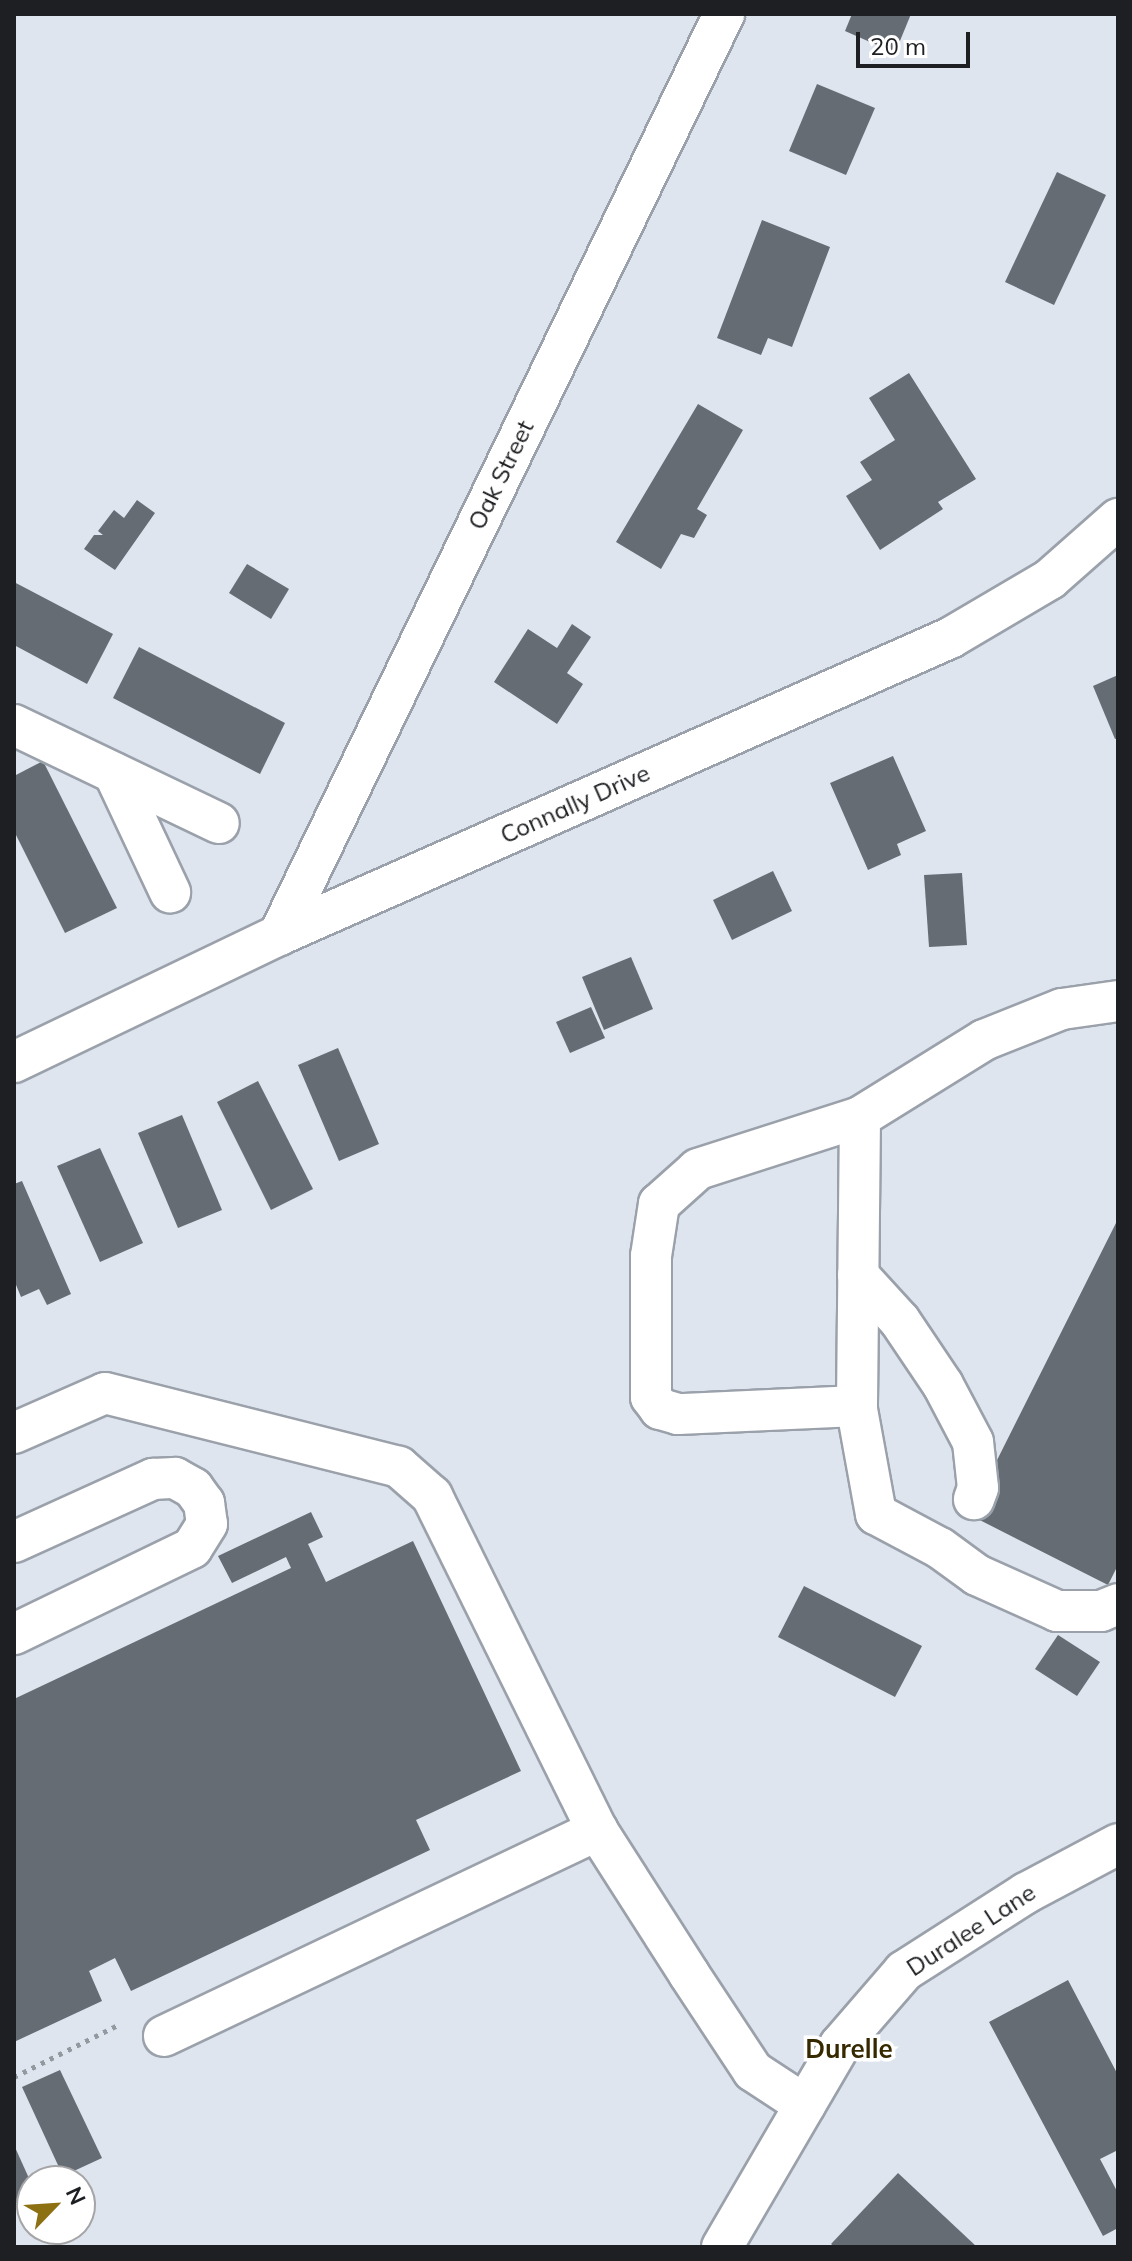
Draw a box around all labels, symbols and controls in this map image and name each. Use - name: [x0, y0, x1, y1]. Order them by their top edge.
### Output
- scale bar: [860, 16, 974, 66]
- text: 20 m: [870, 31, 926, 61]
- street label: Oak Street: [462, 416, 540, 534]
- street label: Connally Drive: [496, 758, 654, 850]
- street label: Duralee Lane: [901, 1878, 1041, 1982]
- district label: Durelle: [805, 2033, 893, 2065]
- north arrow: [16, 2165, 96, 2245]
- text: N: [60, 2182, 92, 2209]

